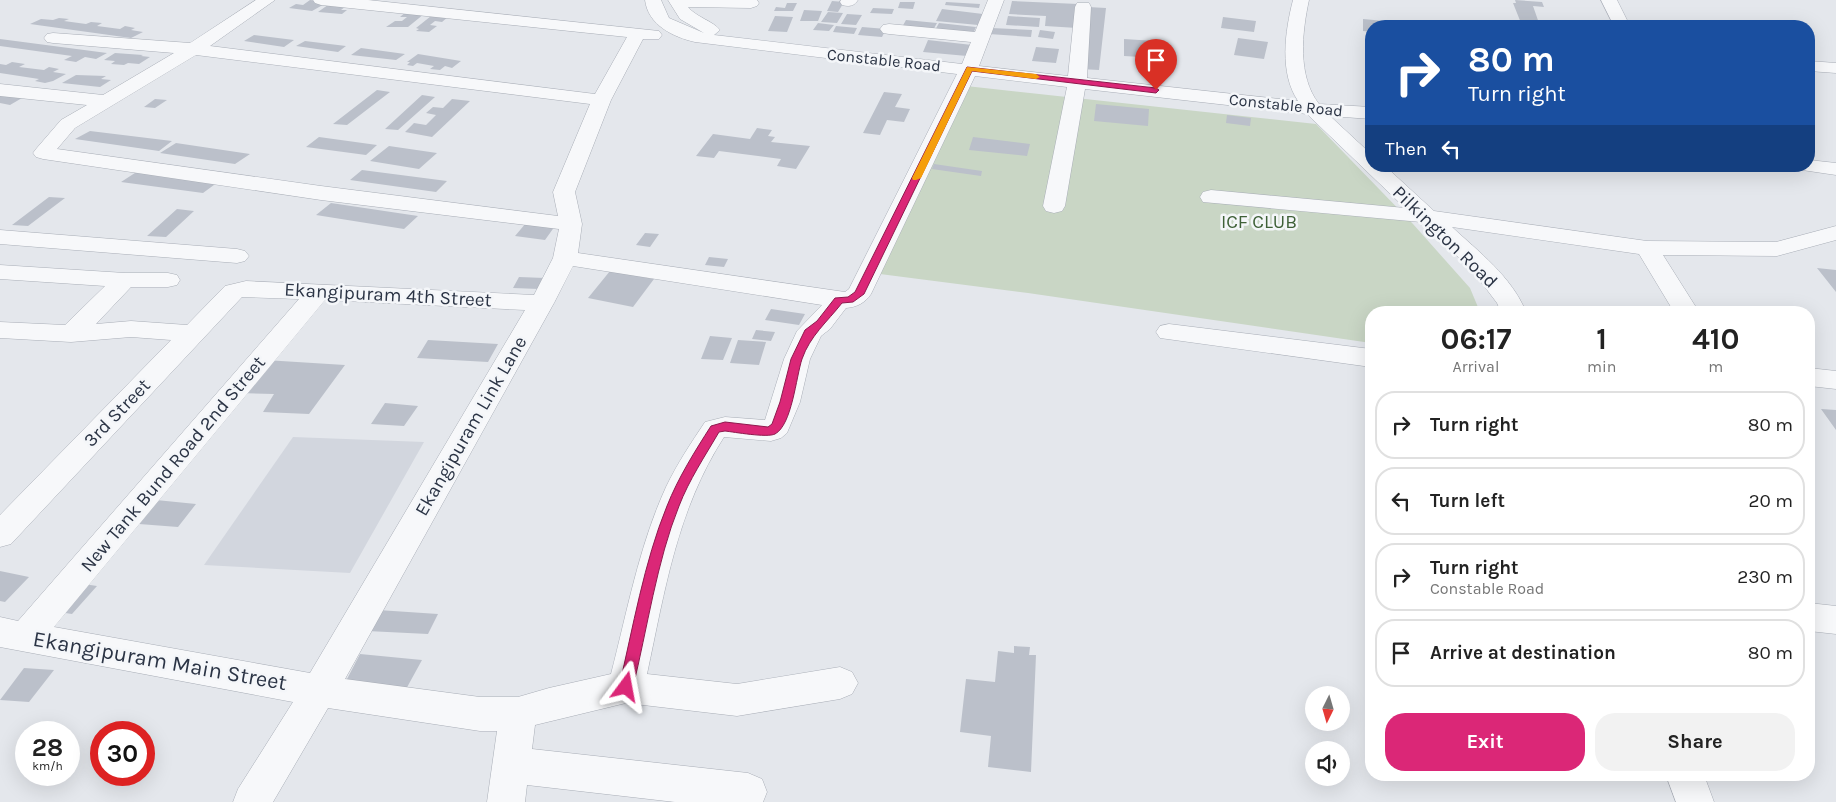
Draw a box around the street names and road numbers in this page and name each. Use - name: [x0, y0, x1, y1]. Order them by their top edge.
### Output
- street label: Constable Road: [826, 45, 942, 75]
- street label: Constable Road: [1228, 90, 1344, 120]
- street label: Pilkington Road: [1388, 181, 1502, 293]
- street label: Ekangipuram 4th Street: [284, 279, 492, 311]
- street label: Ekangipuram Link Lane: [411, 332, 531, 520]
- street label: New Tank Bund Road 2nd Street: [76, 352, 270, 576]
- street label: 3rd Street: [79, 374, 155, 452]
- street label: Ekangipuram Main Street: [31, 626, 289, 696]

